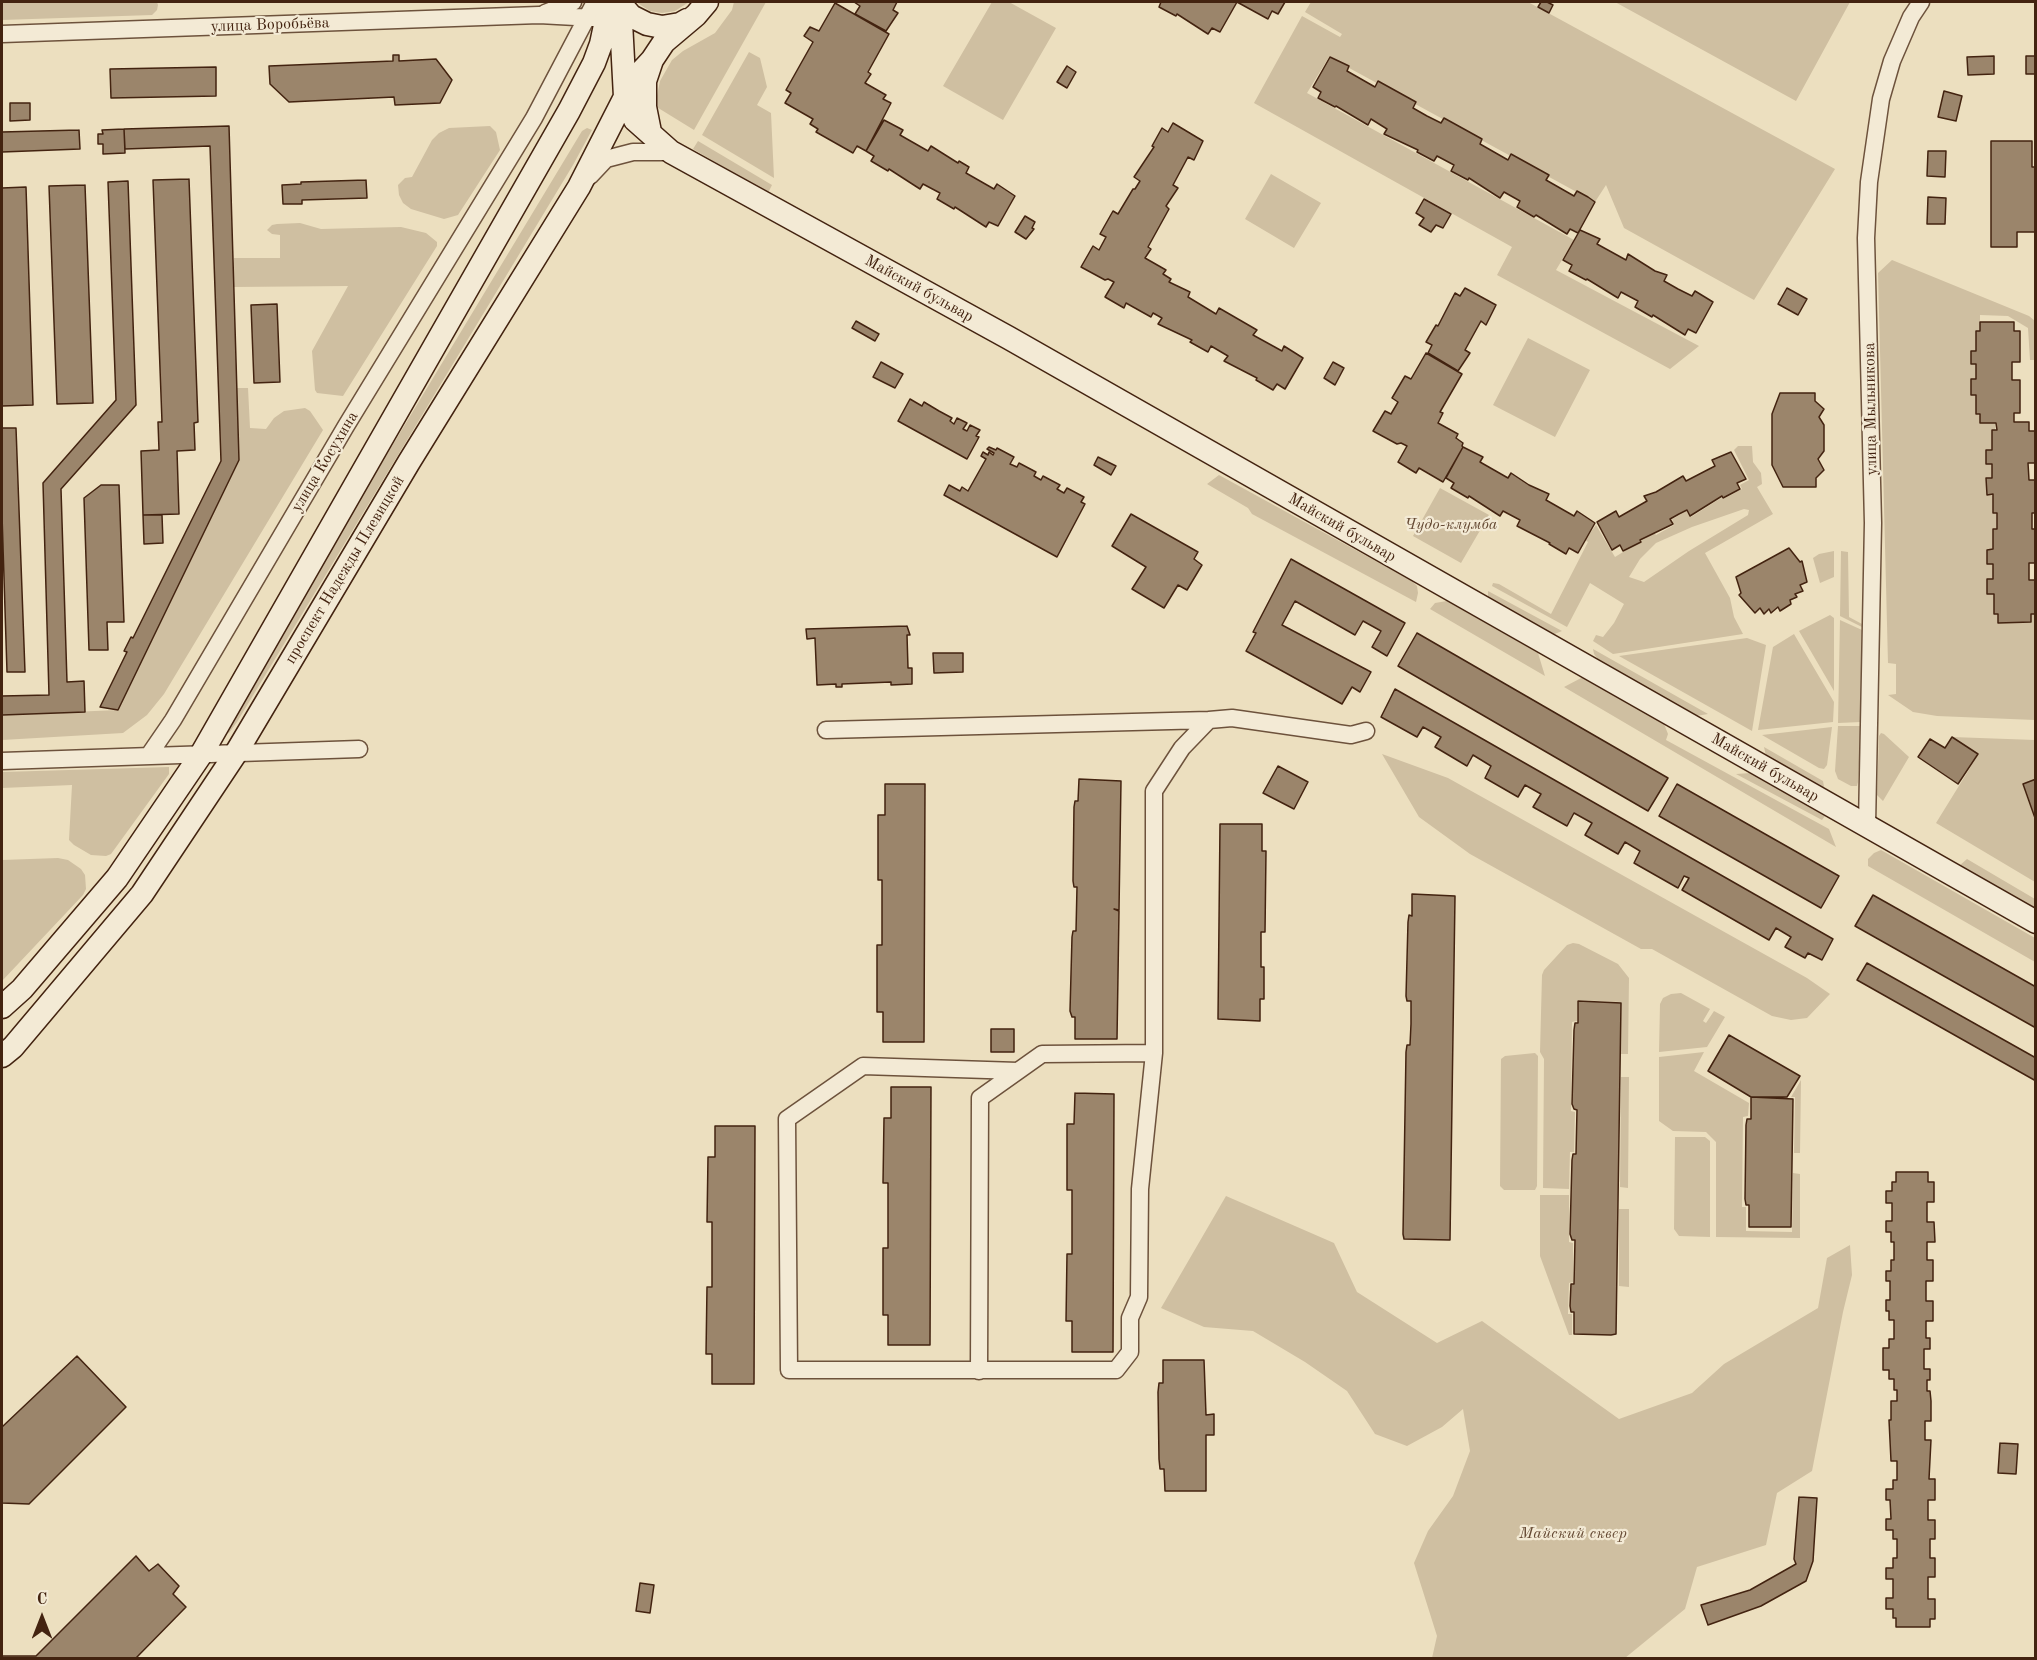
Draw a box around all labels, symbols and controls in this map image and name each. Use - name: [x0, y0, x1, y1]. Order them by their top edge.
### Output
- street label: улица Воробьёва: [210, 13, 330, 37]
- street label: Майский бульвар: [861, 251, 977, 327]
- street label: улица Мыльникова: [1860, 342, 1882, 476]
- street label: улица Косухина: [287, 408, 363, 516]
- street label: проспект Надежды Плевицкой: [281, 473, 409, 667]
- street label: Майский бульвар: [1285, 489, 1399, 567]
- park label: Чудо-клумба: [1405, 515, 1497, 535]
- street label: Майский бульвар: [1708, 729, 1822, 807]
- park label: Майский сквер: [1519, 1524, 1627, 1544]
- north arrow: [12, 1588, 72, 1648]
- text: С: [37, 1592, 47, 1608]

